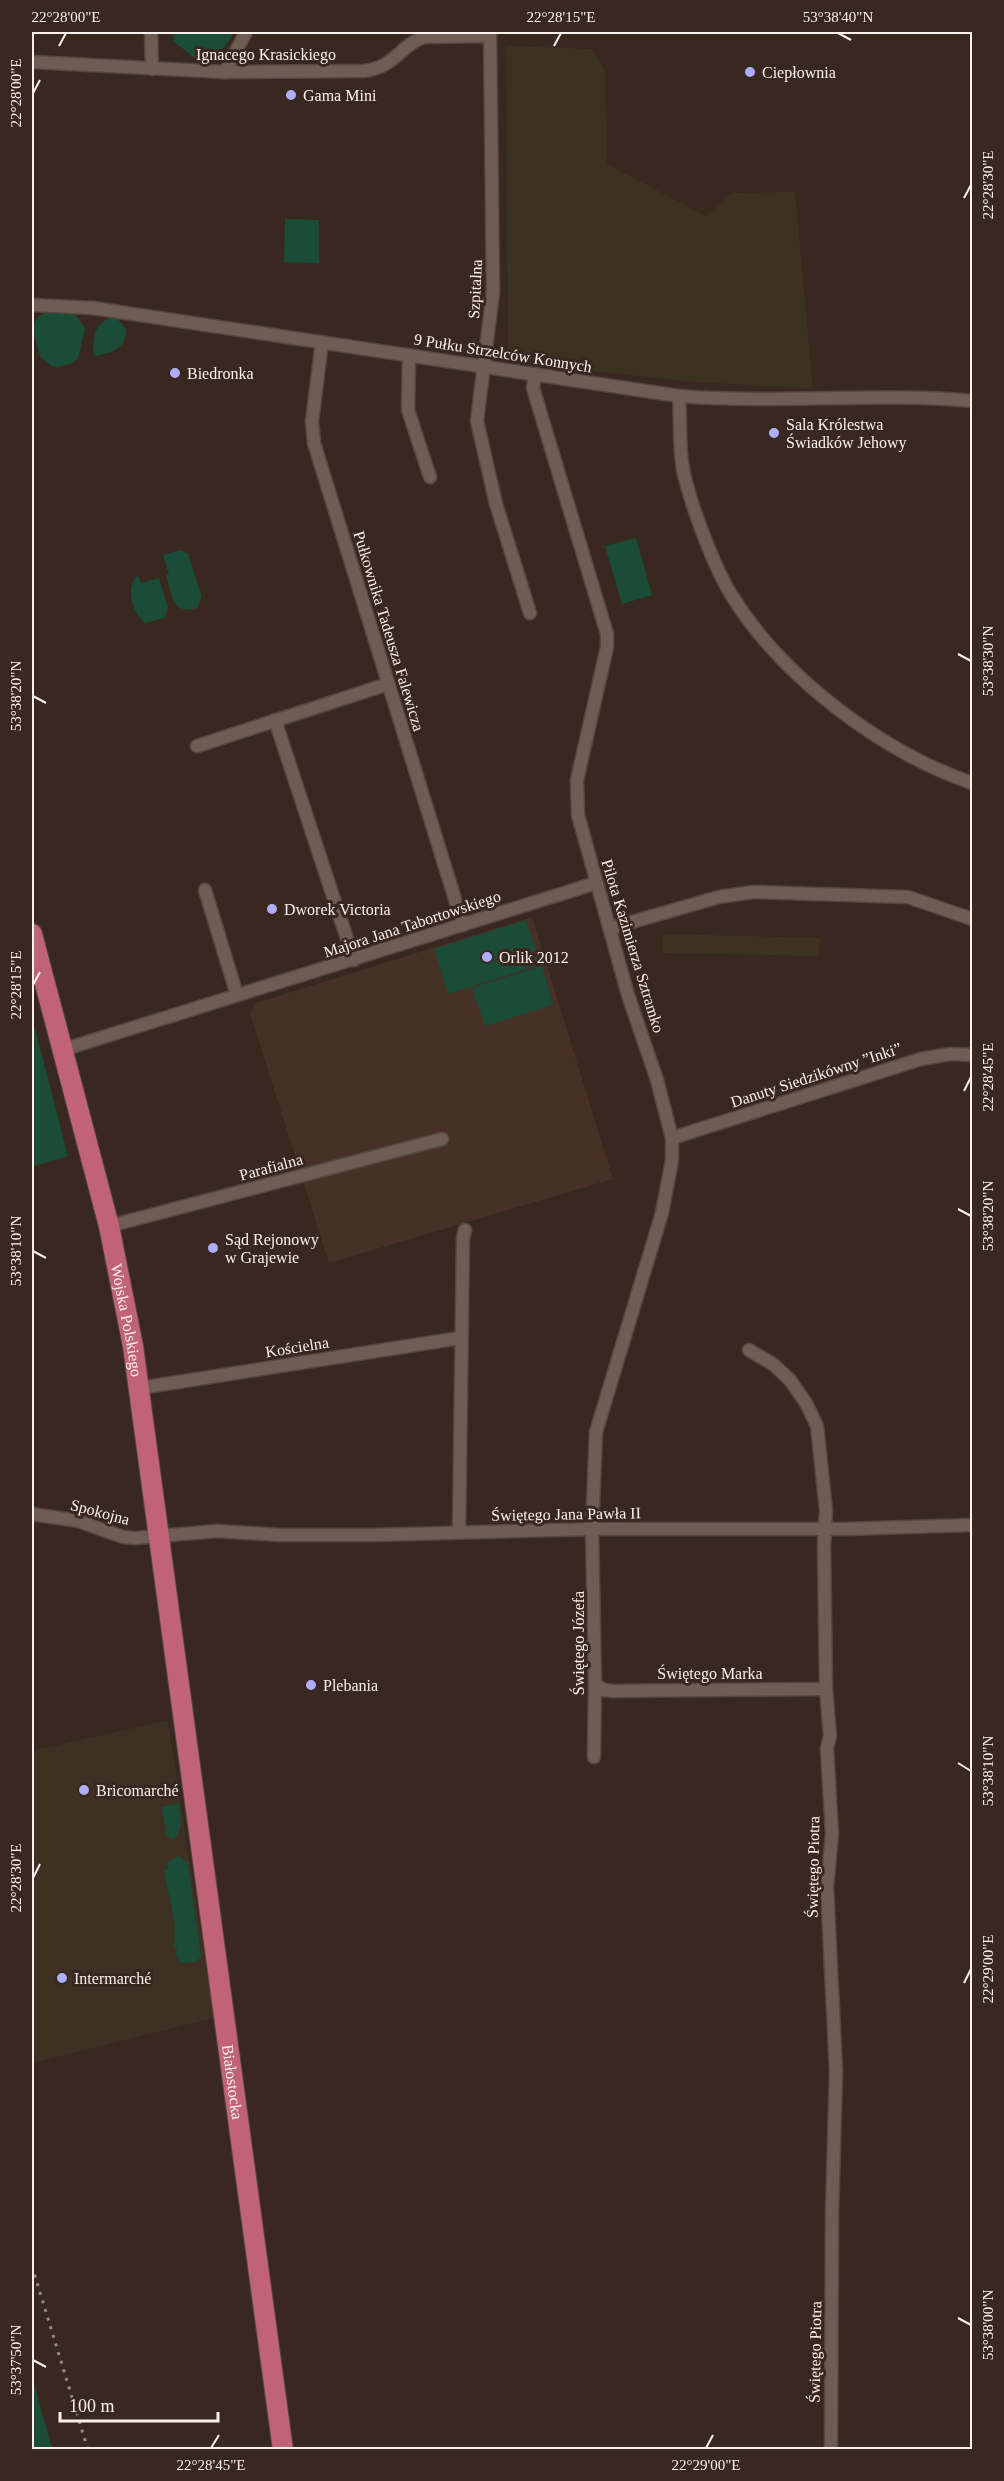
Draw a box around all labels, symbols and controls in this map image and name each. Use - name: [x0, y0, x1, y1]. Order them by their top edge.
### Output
- text: 22°28'00"E: [32, 9, 101, 25]
- text: 22°28'15"E: [527, 9, 596, 25]
- text: 53°38'40"N: [803, 9, 873, 25]
- street label: Ignacego Krasickiego: [196, 46, 336, 64]
- text: 22°28'00"E: [8, 59, 24, 128]
- place label: Ciepłownia: [762, 64, 836, 82]
- marker: Ciepłownia: [743, 65, 757, 79]
- place label: Gama Mini: [303, 87, 377, 104]
- marker: Gama Mini: [284, 88, 298, 102]
- text: 22°28'30"E: [980, 151, 996, 220]
- street label: Szpitalna: [465, 259, 486, 319]
- street label: 9 Pułku Strzelców Konnych: [413, 331, 593, 376]
- place label: Biedronka: [187, 365, 254, 382]
- marker: Biedronka: [168, 366, 182, 380]
- place label: Sala Królestwa Świadków Jehowy: [786, 416, 906, 452]
- marker: Sala Królestwa Świadków Jehowy: [767, 426, 781, 440]
- street label: Pułkownika Tadeusza Falewicza: [350, 529, 428, 733]
- text: 53°38'30"N: [980, 626, 996, 696]
- text: 53°38'20"N: [8, 661, 24, 731]
- street label: Pilota Kazimierza Sztramko: [599, 857, 667, 1035]
- street label: Majora Jana Tabortowskiego: [321, 887, 503, 962]
- place label: Dworek Victoria: [284, 901, 391, 918]
- marker: Dworek Victoria: [265, 902, 279, 916]
- place label: Orlik 2012: [499, 949, 569, 966]
- marker: Orlik 2012: [480, 950, 494, 964]
- text: 22°28'15"E: [8, 951, 24, 1020]
- street label: Danuty Siedzikówny ”Inki”: [728, 1039, 904, 1112]
- text: 22°28'45"E: [980, 1043, 996, 1112]
- street label: Parafialna: [237, 1150, 305, 1184]
- text: 53°38'20"N: [980, 1181, 996, 1251]
- text: 53°38'10"N: [8, 1216, 24, 1286]
- place label: Sąd Rejonowy w Grajewie: [225, 1231, 319, 1267]
- marker: Sąd Rejonowy w Grajewie: [206, 1241, 220, 1255]
- street label: Wojska Polskiego: [108, 1262, 146, 1378]
- street label: Kościelna: [264, 1334, 330, 1360]
- street label: Spokojna: [68, 1496, 131, 1529]
- street label: Świętego Jana Pawła II: [491, 1503, 641, 1525]
- street label: Świętego Józefa: [569, 1591, 588, 1695]
- street label: Świętego Marka: [657, 1664, 763, 1683]
- place label: Plebania: [323, 1677, 378, 1694]
- marker: Plebania: [304, 1678, 318, 1692]
- text: 53°38'10"N: [980, 1736, 996, 1806]
- place label: Bricomarché: [96, 1782, 179, 1799]
- marker: Bricomarché: [77, 1783, 91, 1797]
- street label: Świętego Piotra: [803, 1816, 823, 1918]
- text: 22°28'30"E: [8, 1844, 24, 1913]
- text: 22°29'00"E: [980, 1935, 996, 2004]
- place label: Intermarché: [74, 1970, 151, 1987]
- marker: Intermarché: [55, 1971, 69, 1985]
- street label: Białostocka: [219, 2043, 246, 2120]
- text: 53°38'00"N: [980, 2290, 996, 2360]
- street label: Świętego Piotra: [805, 2301, 825, 2403]
- text: 53°37'50"N: [8, 2325, 24, 2395]
- scale bar: [60, 2385, 218, 2423]
- text: 100 m: [69, 2396, 115, 2416]
- text: 22°28'45"E: [177, 2457, 246, 2473]
- text: 22°29'00"E: [672, 2457, 741, 2473]

